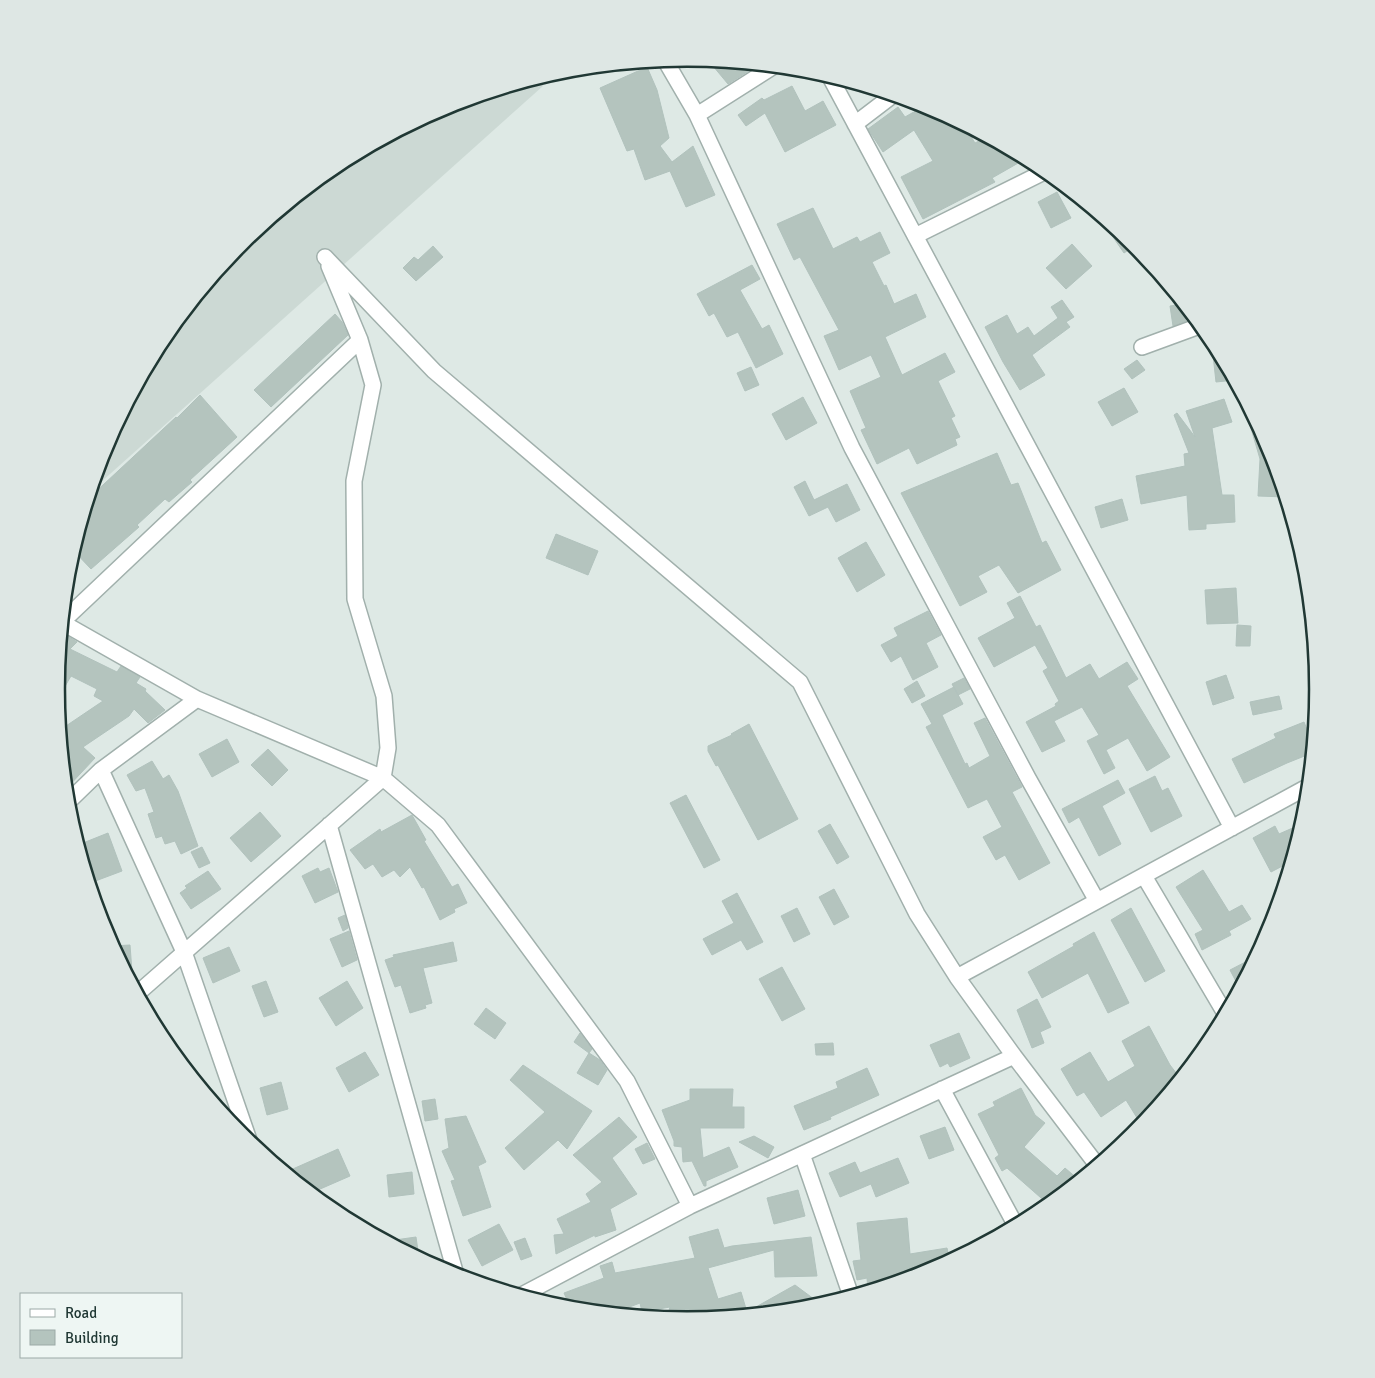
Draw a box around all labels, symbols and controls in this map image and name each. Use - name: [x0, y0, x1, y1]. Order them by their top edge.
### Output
- legend: [20, 1293, 182, 1358]
- text: Road: [65, 1304, 97, 1322]
- text: Building: [65, 1329, 119, 1347]

